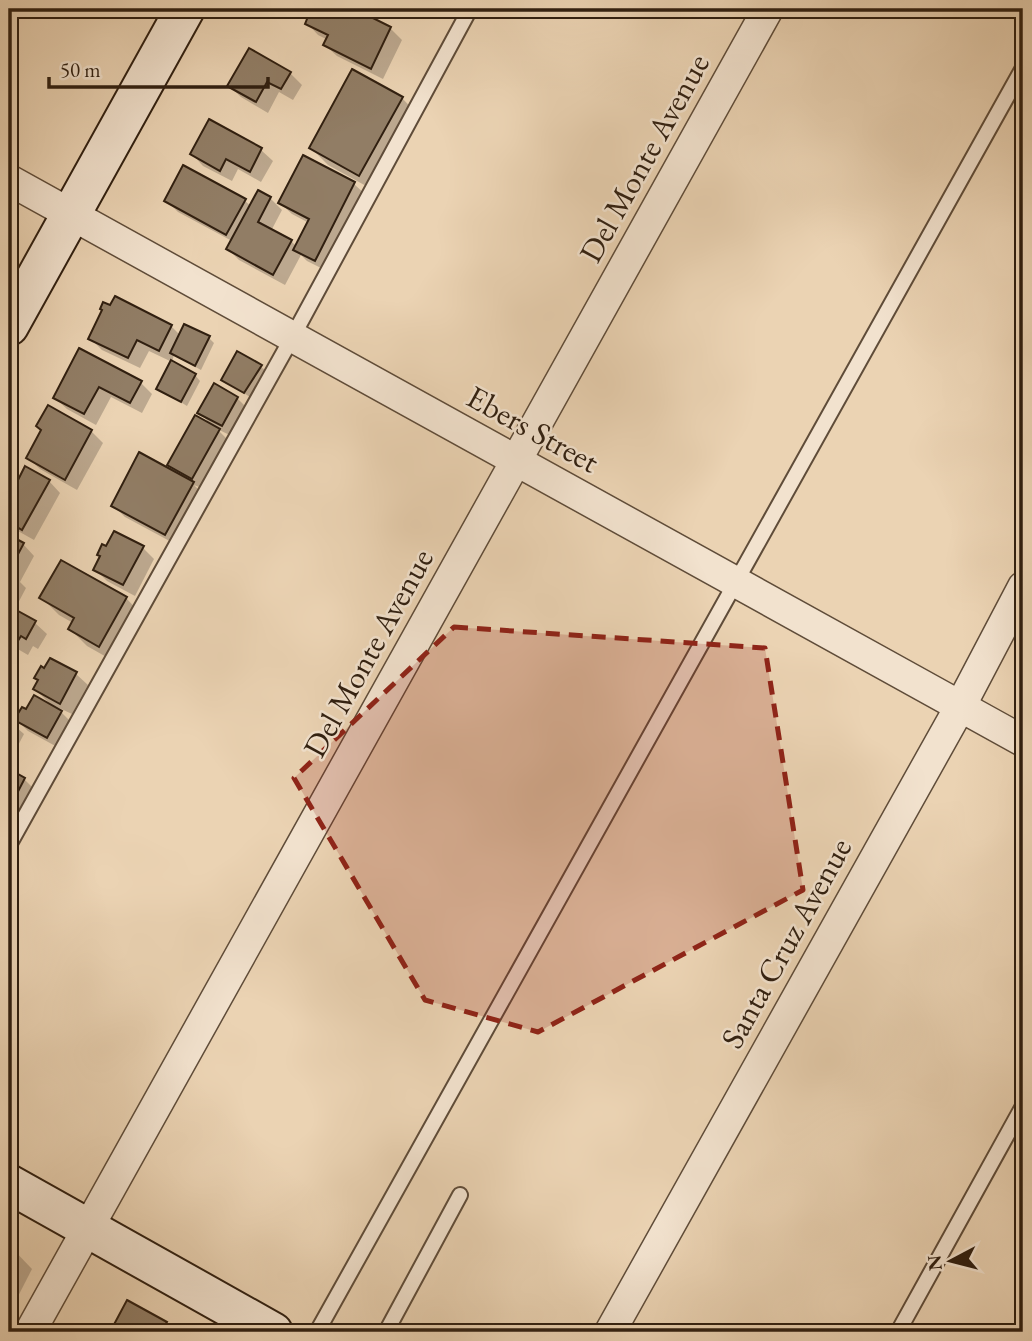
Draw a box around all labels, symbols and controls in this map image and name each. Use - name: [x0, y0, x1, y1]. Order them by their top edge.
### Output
- scale bar: [49, 46, 268, 90]
- street label: Del Monte Avenue: [569, 46, 719, 270]
- text: 50 m: [60, 56, 101, 83]
- street label: Ebers Street: [460, 376, 606, 482]
- street label: Del Monte Avenue: [293, 541, 443, 765]
- street label: Santa Cruz Avenue: [711, 830, 861, 1056]
- north arrow: [916, 1226, 986, 1296]
- text: N: [921, 1253, 948, 1272]

